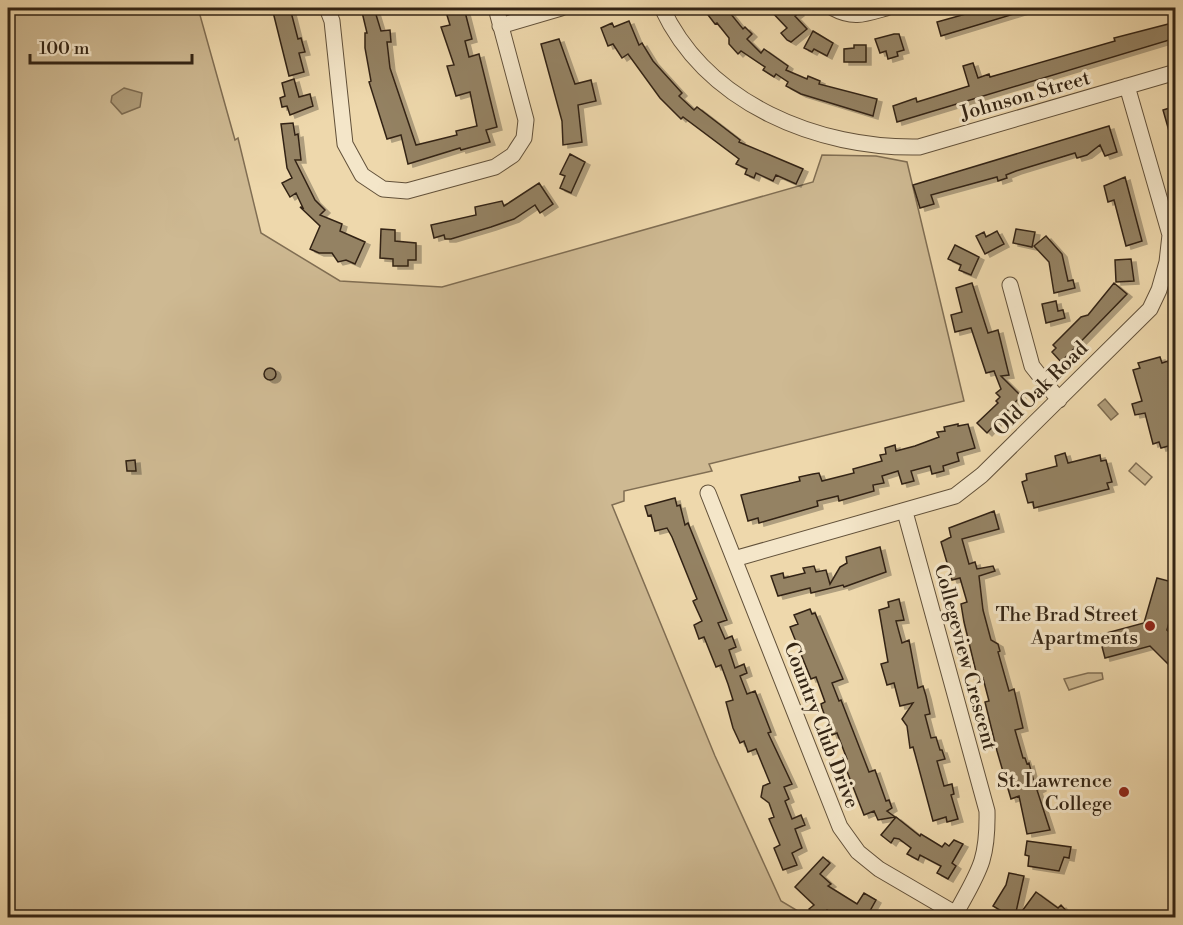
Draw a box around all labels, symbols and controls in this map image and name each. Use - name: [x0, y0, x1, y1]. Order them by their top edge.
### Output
- scale bar: [30, 27, 192, 65]
- text: 100 m: [39, 37, 90, 60]
- street label: Johnson Street: [957, 66, 1093, 127]
- street label: Old Oak Road: [988, 336, 1094, 442]
- street label: Collegeview Crescent: [928, 561, 1001, 753]
- place label: The Brad Street Apartments: [996, 603, 1138, 651]
- marker: The Brad Street Apartments: [1143, 619, 1157, 633]
- street label: Country Club Drive: [777, 639, 864, 812]
- place label: St. Lawrence College: [997, 769, 1112, 817]
- marker: St. Lawrence College: [1117, 785, 1131, 799]

